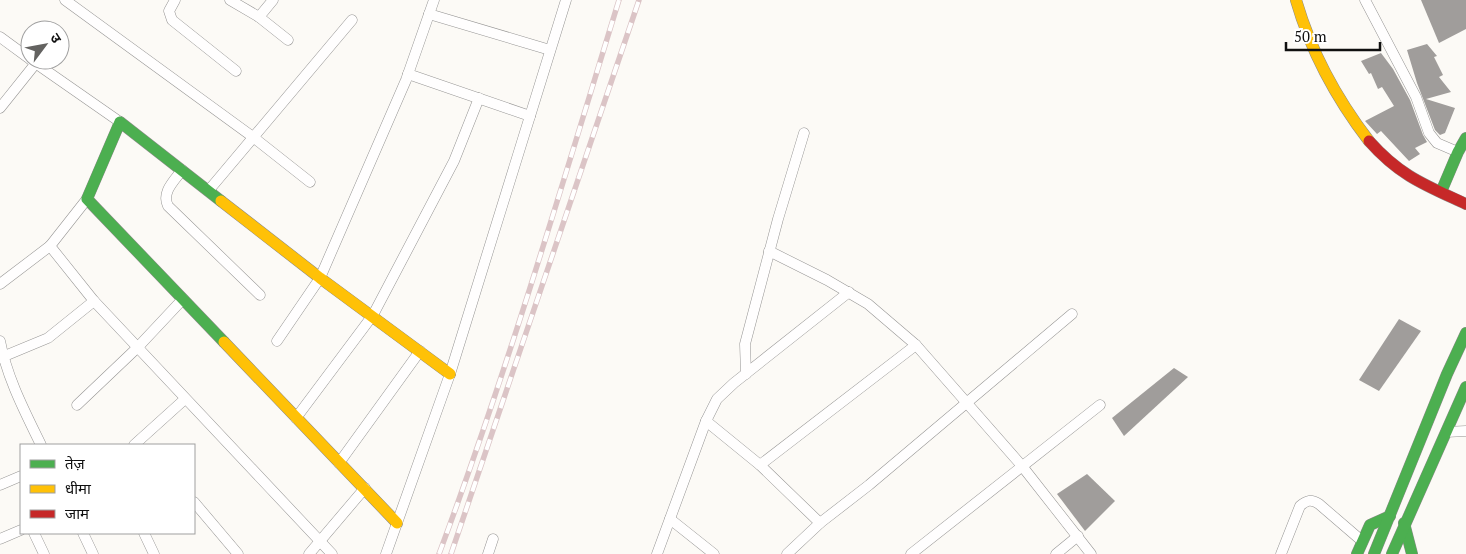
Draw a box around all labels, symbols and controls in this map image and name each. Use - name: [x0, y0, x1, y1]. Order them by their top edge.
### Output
- north arrow: [20, 20, 70, 70]
- scale bar: [1286, 20, 1380, 52]
- text: 50 m: [1294, 26, 1327, 46]
- text: उ: [46, 29, 67, 47]
- legend: [20, 444, 195, 534]
- text: तेज़: [65, 453, 86, 473]
- text: धीमा: [65, 478, 92, 498]
- text: जाम: [65, 503, 90, 523]

